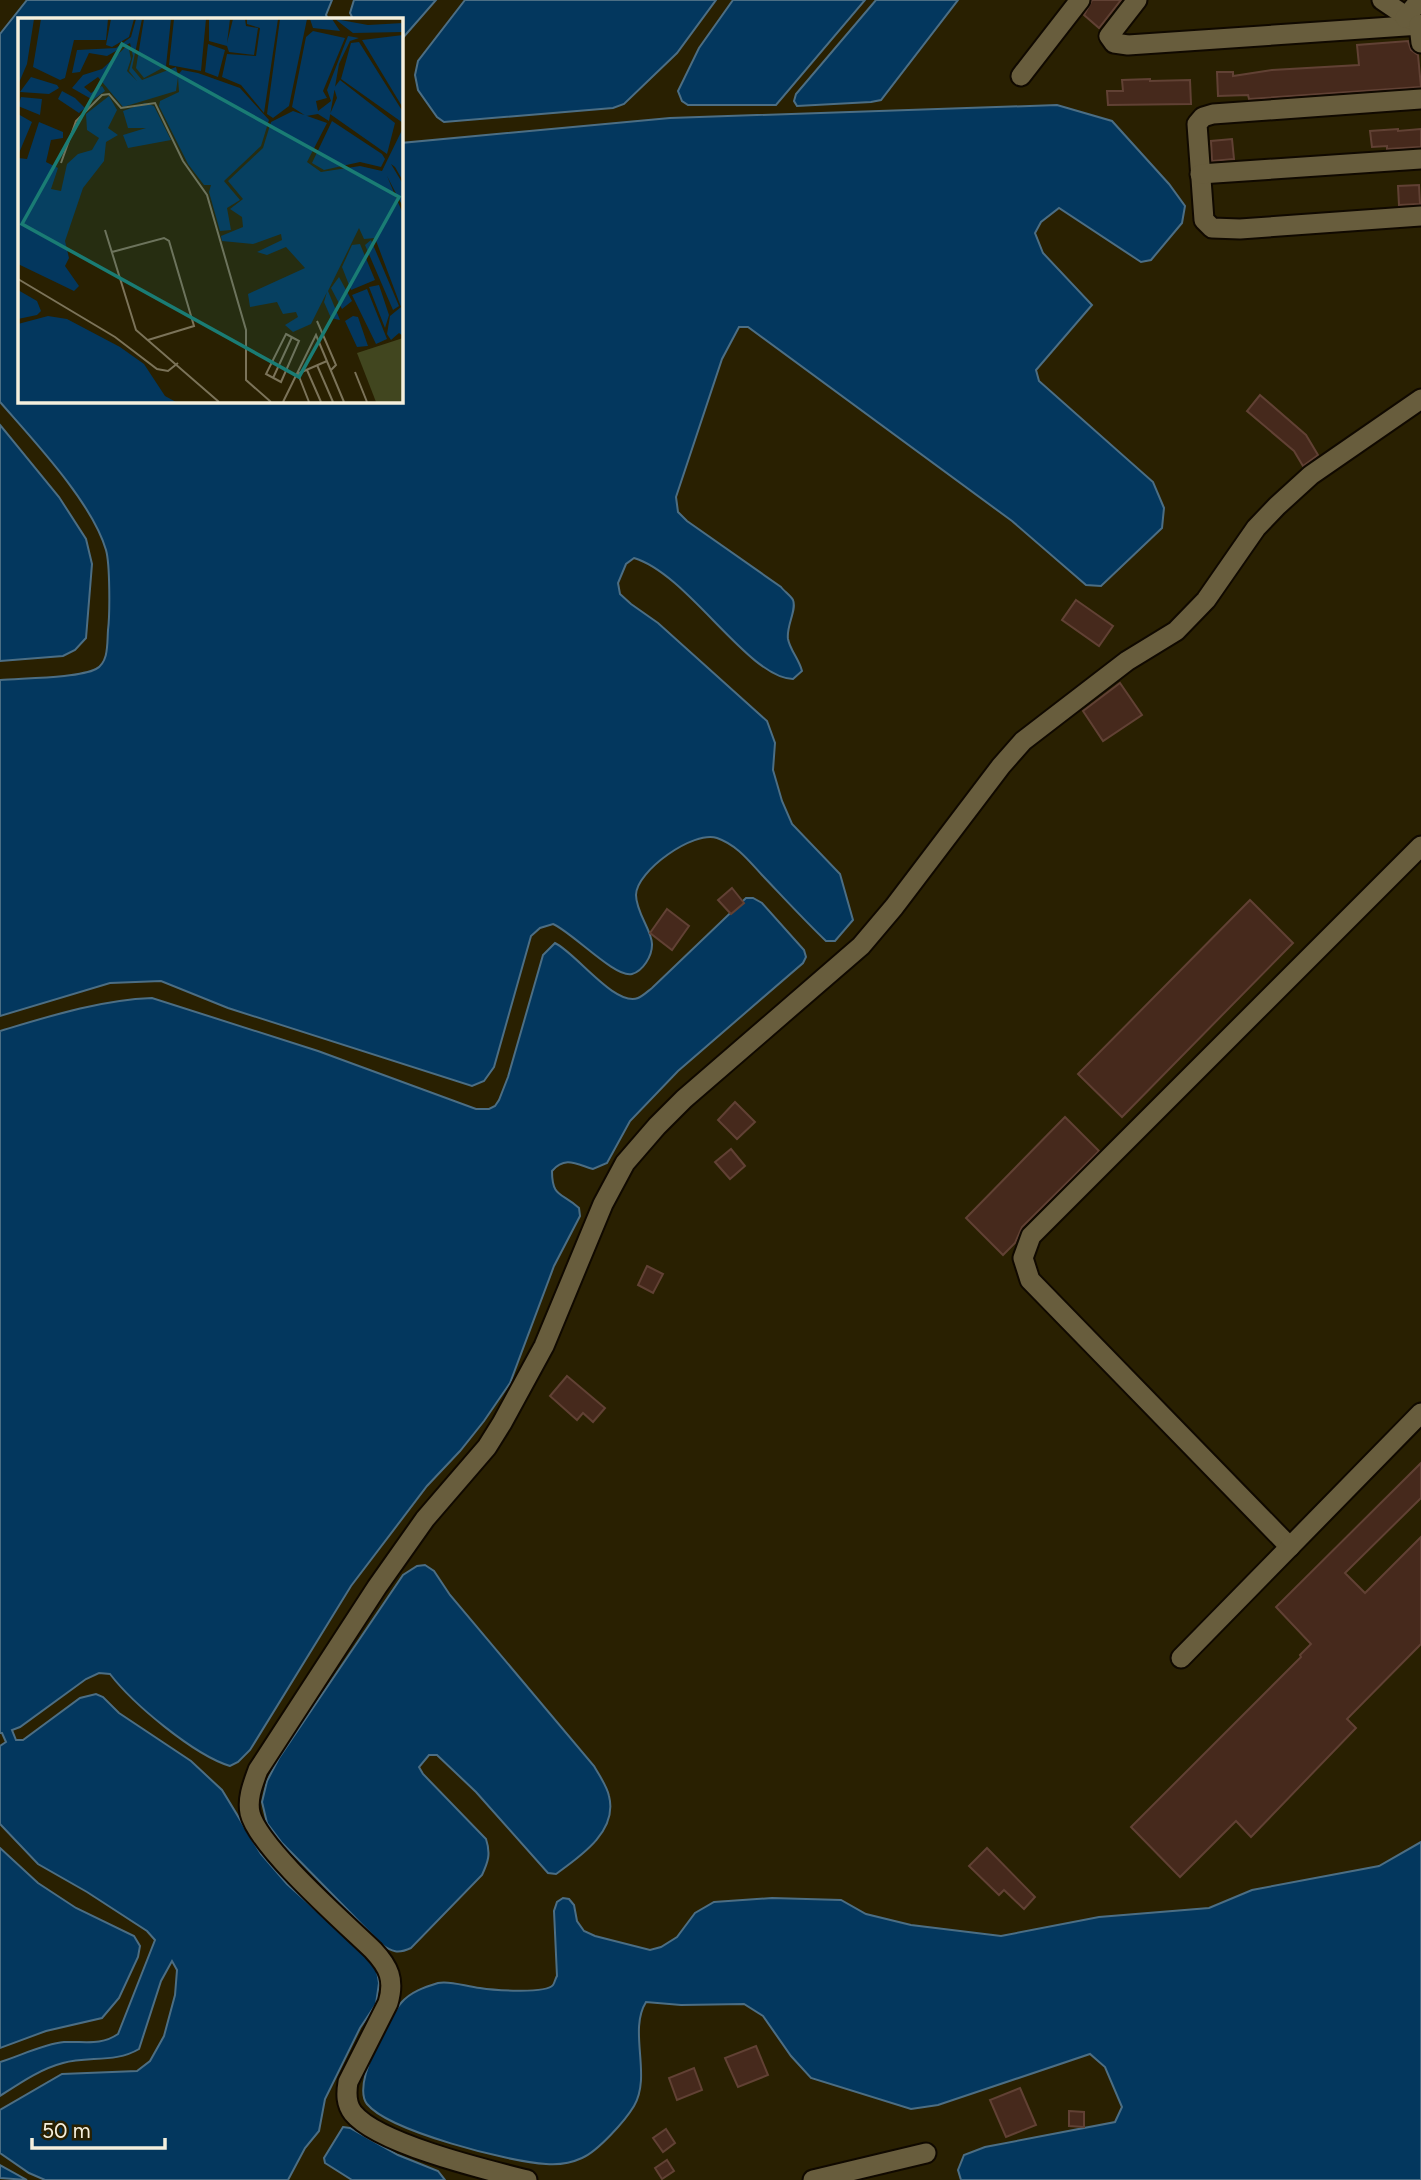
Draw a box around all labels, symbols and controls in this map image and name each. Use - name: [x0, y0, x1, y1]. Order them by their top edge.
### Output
- inset map: [18, 18, 402, 402]
- scale bar: [32, 2106, 164, 2150]
- text: 50 m: [42, 2118, 91, 2143]

